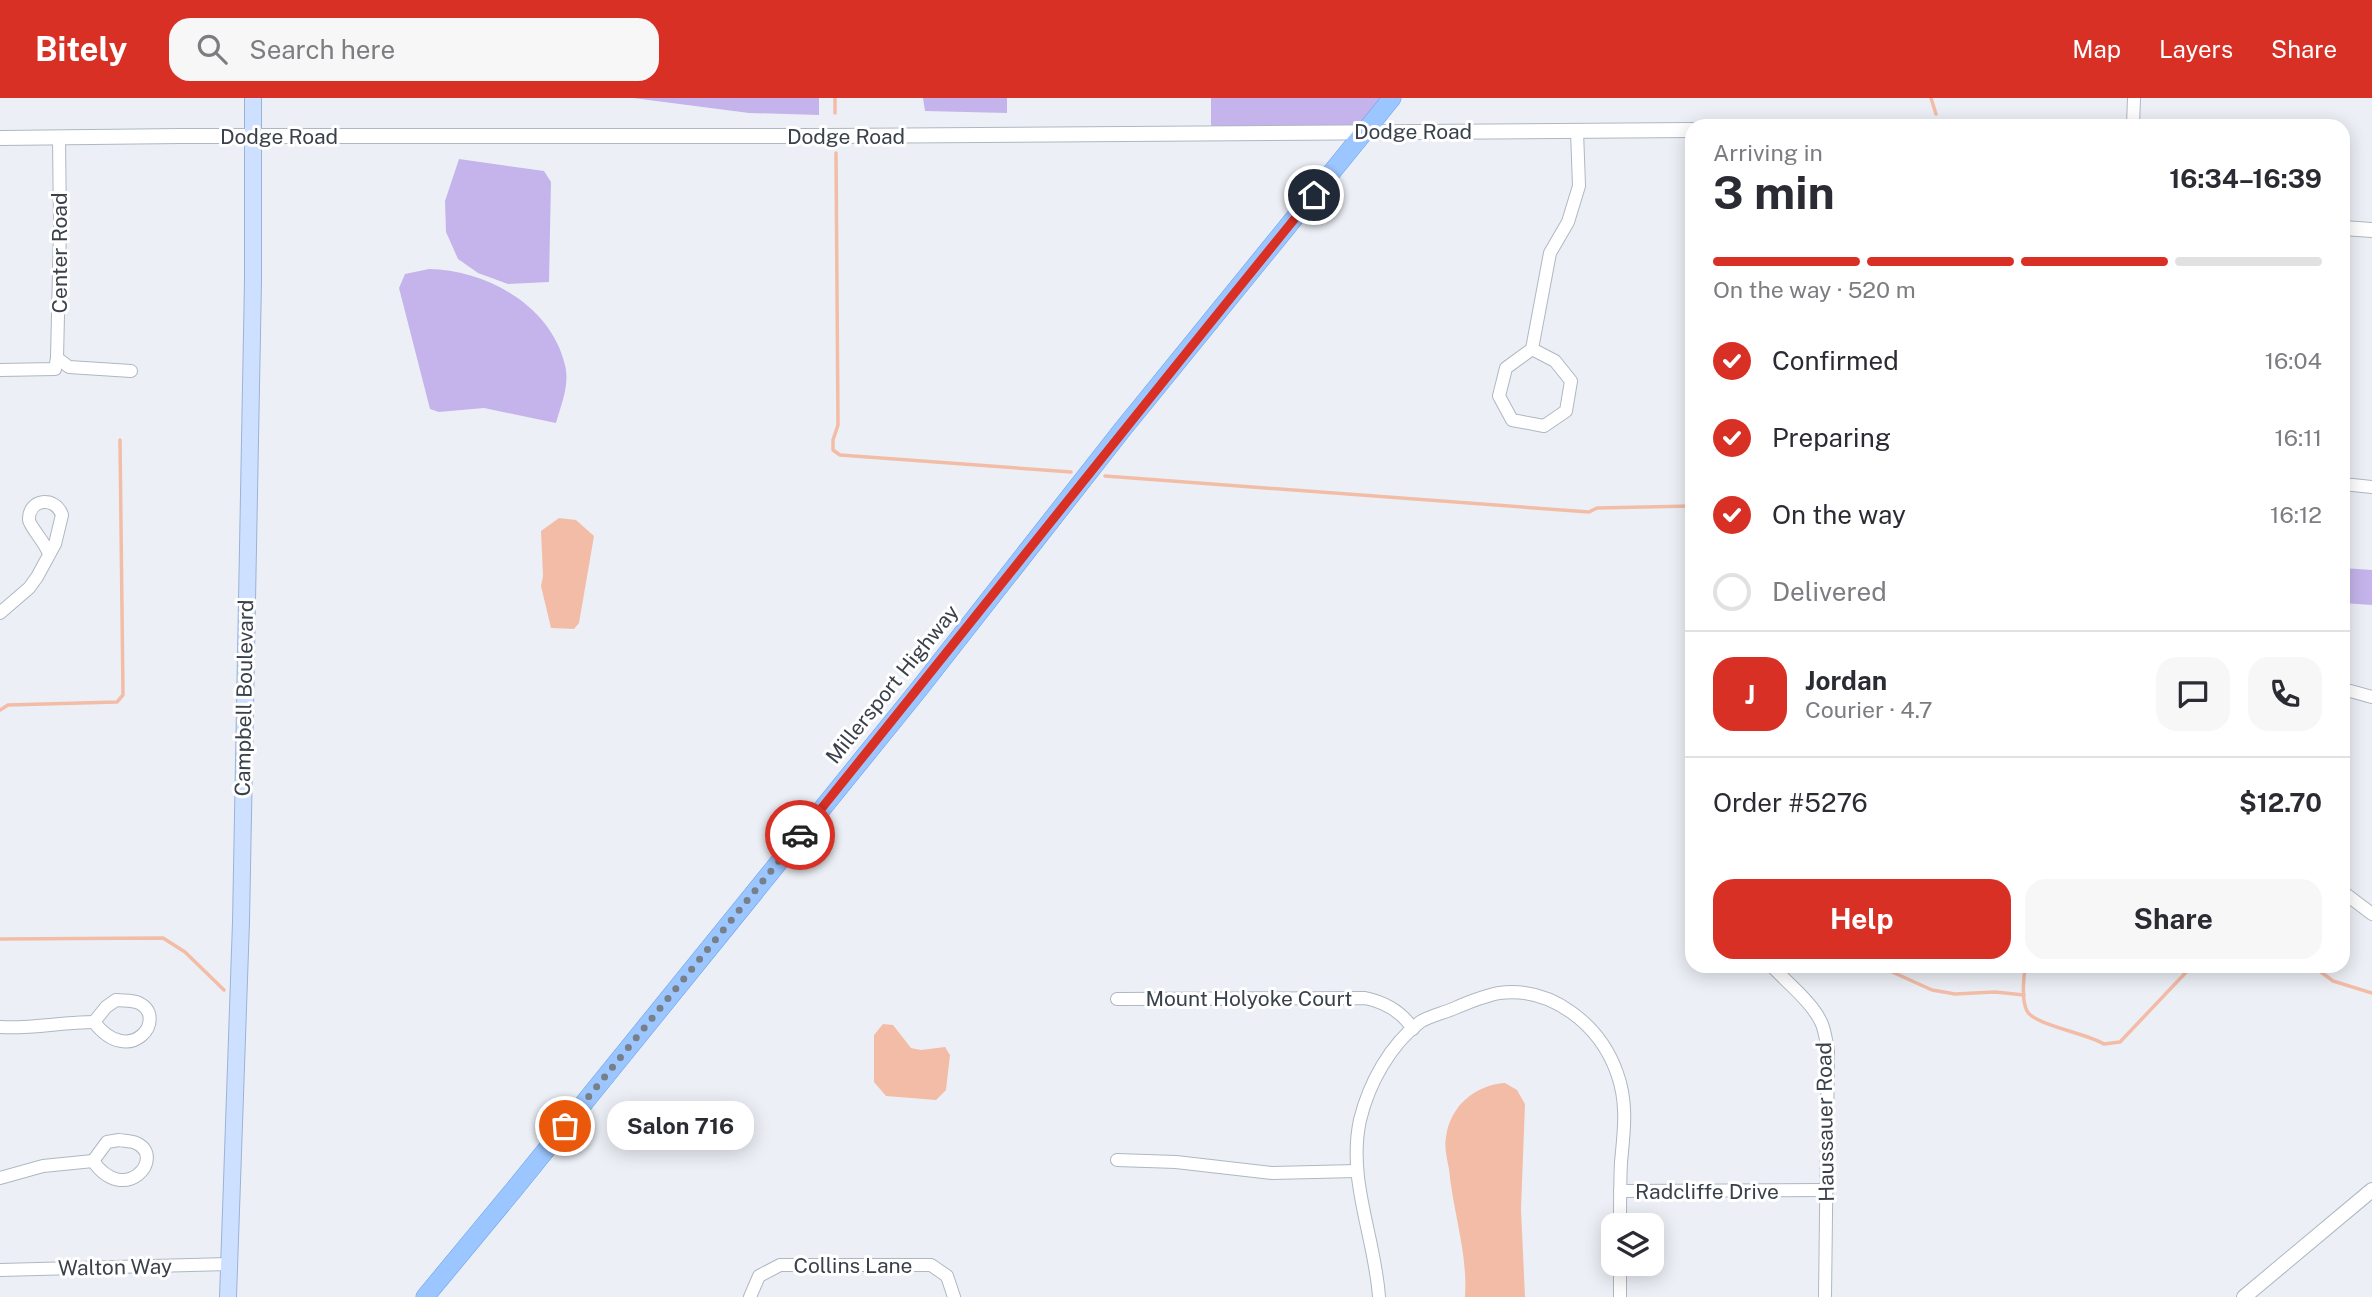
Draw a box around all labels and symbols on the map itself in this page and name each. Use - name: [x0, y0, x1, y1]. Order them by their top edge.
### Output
- street label: Dodge Road: [1354, 119, 1472, 144]
- street label: Dodge Road: [220, 124, 338, 149]
- street label: Dodge Road: [787, 124, 905, 149]
- pin: [1284, 165, 1344, 225]
- street label: Center Road: [47, 193, 72, 313]
- street label: Campbell Boulevard: [230, 599, 258, 797]
- street label: Millersport Highway: [820, 600, 964, 768]
- courier: [765, 800, 835, 870]
- street label: Mount Holyoke Court: [1145, 986, 1353, 1011]
- street label: Haussauer Road: [1811, 1042, 1839, 1202]
- pin: [535, 1096, 595, 1156]
- callout: Salon 716: [607, 1102, 754, 1150]
- street label: Radcliffe Drive: [1635, 1179, 1779, 1204]
- street label: Collins Lane: [793, 1253, 913, 1278]
- street label: Walton Way: [58, 1254, 172, 1280]

